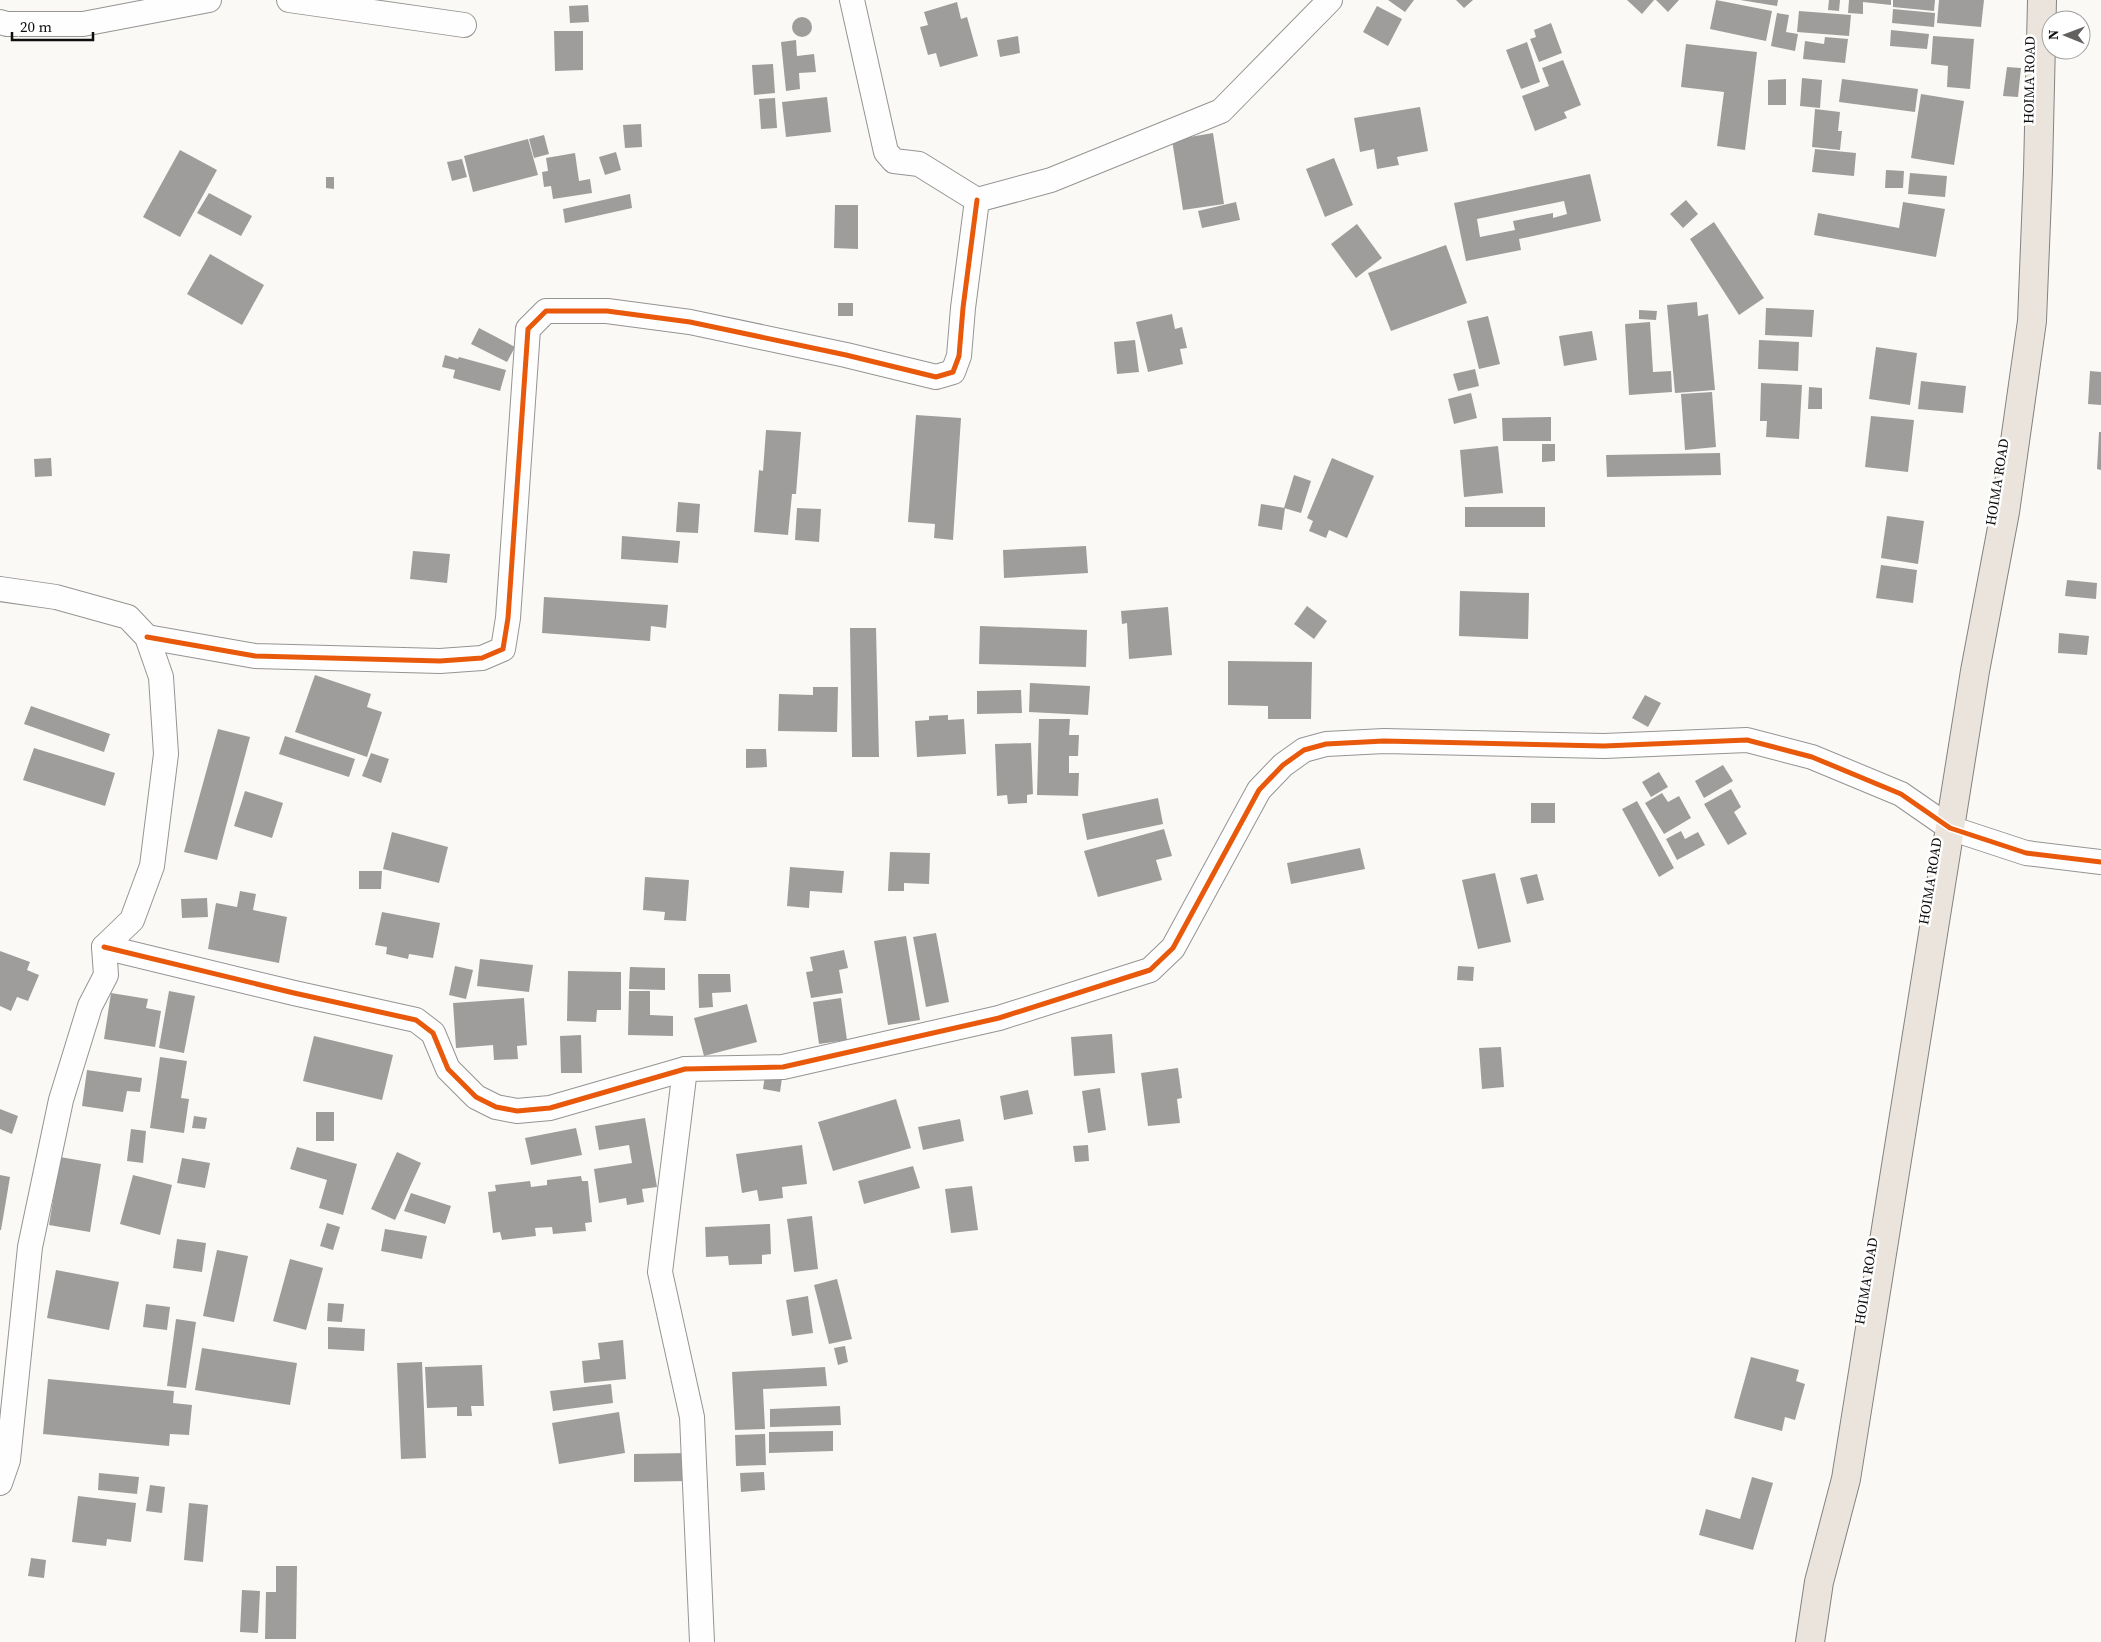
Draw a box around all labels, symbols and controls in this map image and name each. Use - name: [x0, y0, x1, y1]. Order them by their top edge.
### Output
- scale bar: [12, 10, 94, 42]
- north arrow: [2041, 10, 2091, 60]
- text: 20 m: [20, 16, 52, 37]
- text: N: [2043, 29, 2063, 40]
- street label: HOIMA ROAD: [2018, 36, 2040, 124]
- street label: HOIMA ROAD: [1980, 437, 2014, 527]
- street label: HOIMA ROAD: [1913, 836, 1947, 926]
- street label: HOIMA ROAD: [1849, 1236, 1883, 1326]

